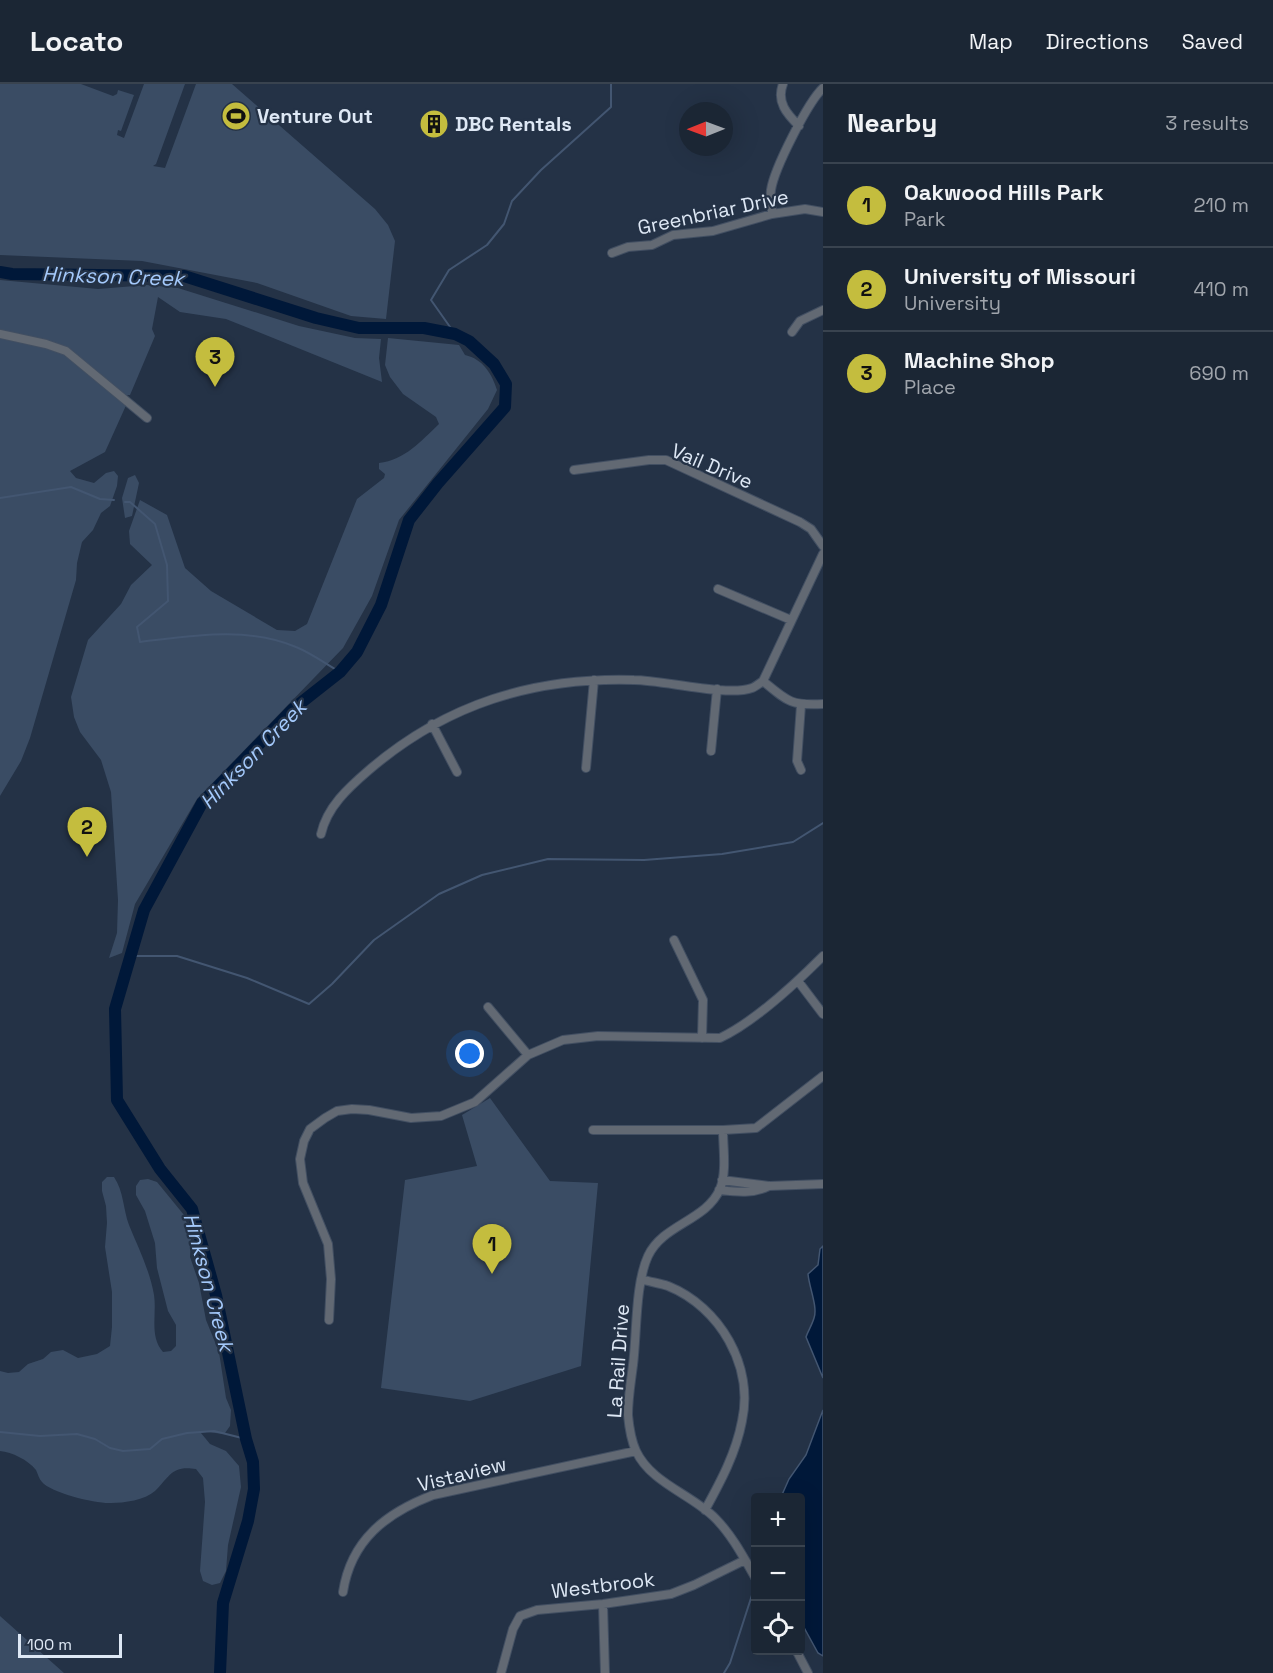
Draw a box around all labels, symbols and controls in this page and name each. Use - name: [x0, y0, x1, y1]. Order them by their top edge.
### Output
- text: Locato: [30, 23, 123, 59]
- text: Map: [969, 28, 1013, 55]
- text: Directions: [1046, 28, 1149, 55]
- text: Saved: [1182, 28, 1243, 55]
- sports icon: Venture Out: [220, 100, 252, 132]
- north arrow: [679, 102, 733, 156]
- place label: Venture Out: [257, 103, 373, 129]
- text: Nearby: [847, 106, 937, 140]
- building icon: DBC Rentals: [418, 108, 450, 140]
- text: 3 results: [1165, 110, 1249, 136]
- place label: DBC Rentals: [455, 111, 572, 137]
- text: Oakwood Hills Park: [904, 178, 1104, 206]
- street label: Greenbriar Drive: [635, 183, 791, 241]
- text: 1: [862, 192, 871, 218]
- text: 210 m: [1193, 192, 1249, 218]
- text: Park: [904, 206, 946, 232]
- water label: Hinkson Creek: [41, 260, 187, 292]
- text: University of Missouri: [904, 262, 1136, 290]
- text: 2: [861, 276, 872, 302]
- text: 410 m: [1193, 276, 1249, 302]
- text: University: [904, 290, 1001, 316]
- pin: 3: [196, 338, 234, 387]
- text: Machine Shop: [904, 346, 1054, 374]
- text: 3: [860, 360, 873, 386]
- text: 690 m: [1189, 360, 1249, 386]
- text: Place: [904, 374, 956, 400]
- street label: Vail Drive: [667, 437, 757, 495]
- water label: Hinkson Creek: [194, 691, 314, 815]
- pin: 2: [68, 808, 106, 857]
- your location: [455, 1039, 484, 1068]
- water label: Hinkson Creek: [178, 1210, 241, 1357]
- pin: 1: [472, 1224, 512, 1274]
- street label: La Rail Drive: [601, 1303, 635, 1419]
- street label: Vistaview: [415, 1450, 509, 1498]
- map controls: [751, 1493, 805, 1655]
- button: +: [751, 1493, 805, 1547]
- button: −: [751, 1547, 805, 1601]
- street label: Westbrook: [550, 1566, 656, 1604]
- button: locate: [751, 1601, 805, 1655]
- scale bar: [18, 1631, 122, 1658]
- text: 100 m: [27, 1634, 72, 1655]

